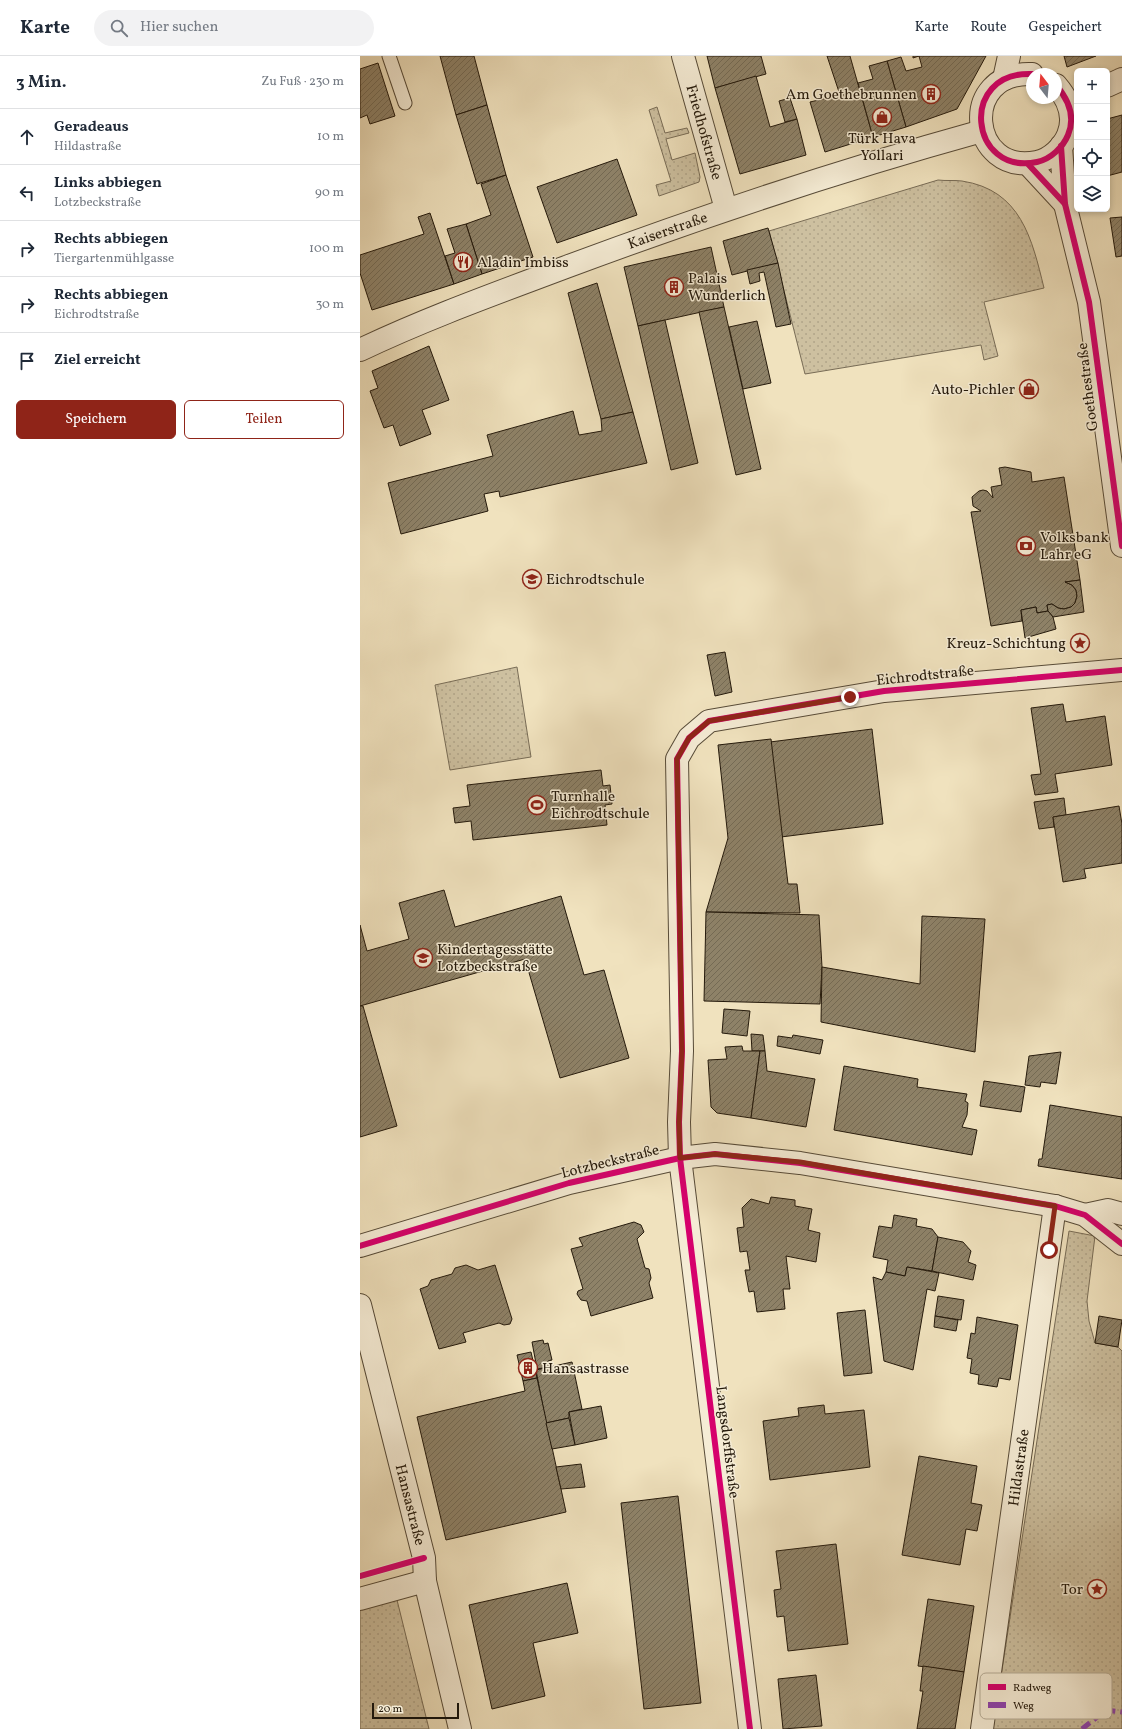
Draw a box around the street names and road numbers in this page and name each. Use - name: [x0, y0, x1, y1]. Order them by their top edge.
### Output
- street label: Friedhofstraße: [680, 82, 726, 182]
- street label: Kaiserstraße: [625, 208, 711, 256]
- street label: Goethestraße: [1073, 341, 1104, 432]
- street label: Eichrodtstraße: [875, 661, 975, 692]
- street label: Lotzbeckstraße: [559, 1140, 662, 1185]
- street label: Langsdorffstraße: [709, 1385, 744, 1500]
- street label: Hildastraße: [1004, 1428, 1036, 1508]
- street label: Hansastraße: [389, 1462, 429, 1548]

